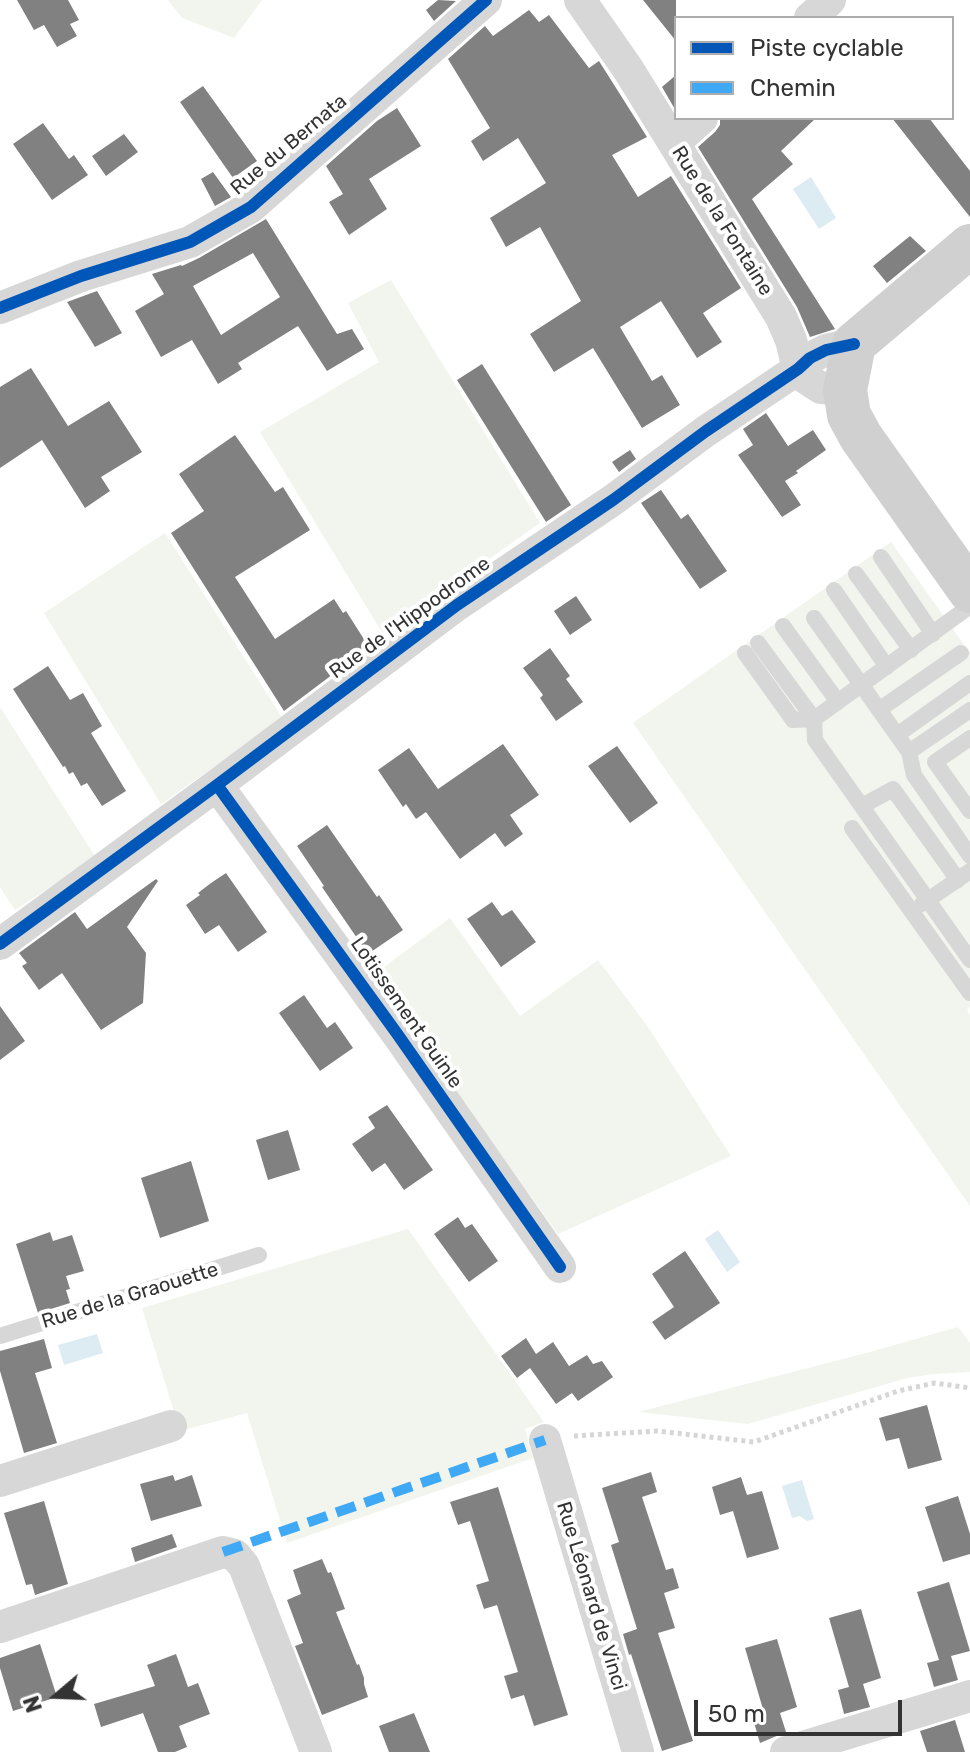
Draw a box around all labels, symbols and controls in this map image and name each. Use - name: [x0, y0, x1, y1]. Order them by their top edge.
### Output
- legend: [674, 16, 954, 120]
- text: Piste cyclable: [750, 34, 904, 62]
- text: Chemin: [750, 74, 836, 102]
- street label: Rue du Bernata: [226, 89, 352, 201]
- street label: Rue de la Fontaine: [666, 142, 778, 300]
- street label: Rue de l'Hippodrome: [325, 552, 495, 684]
- street label: Lotissement Guinle: [345, 933, 467, 1093]
- street label: Rue de la Graouette: [39, 1258, 221, 1334]
- street label: Rue Léonard de Vinci: [551, 1499, 631, 1693]
- north arrow: [16, 1656, 96, 1736]
- scale bar: [698, 1684, 906, 1734]
- text: N: [17, 1692, 48, 1716]
- text: 50 m: [708, 1700, 765, 1728]

